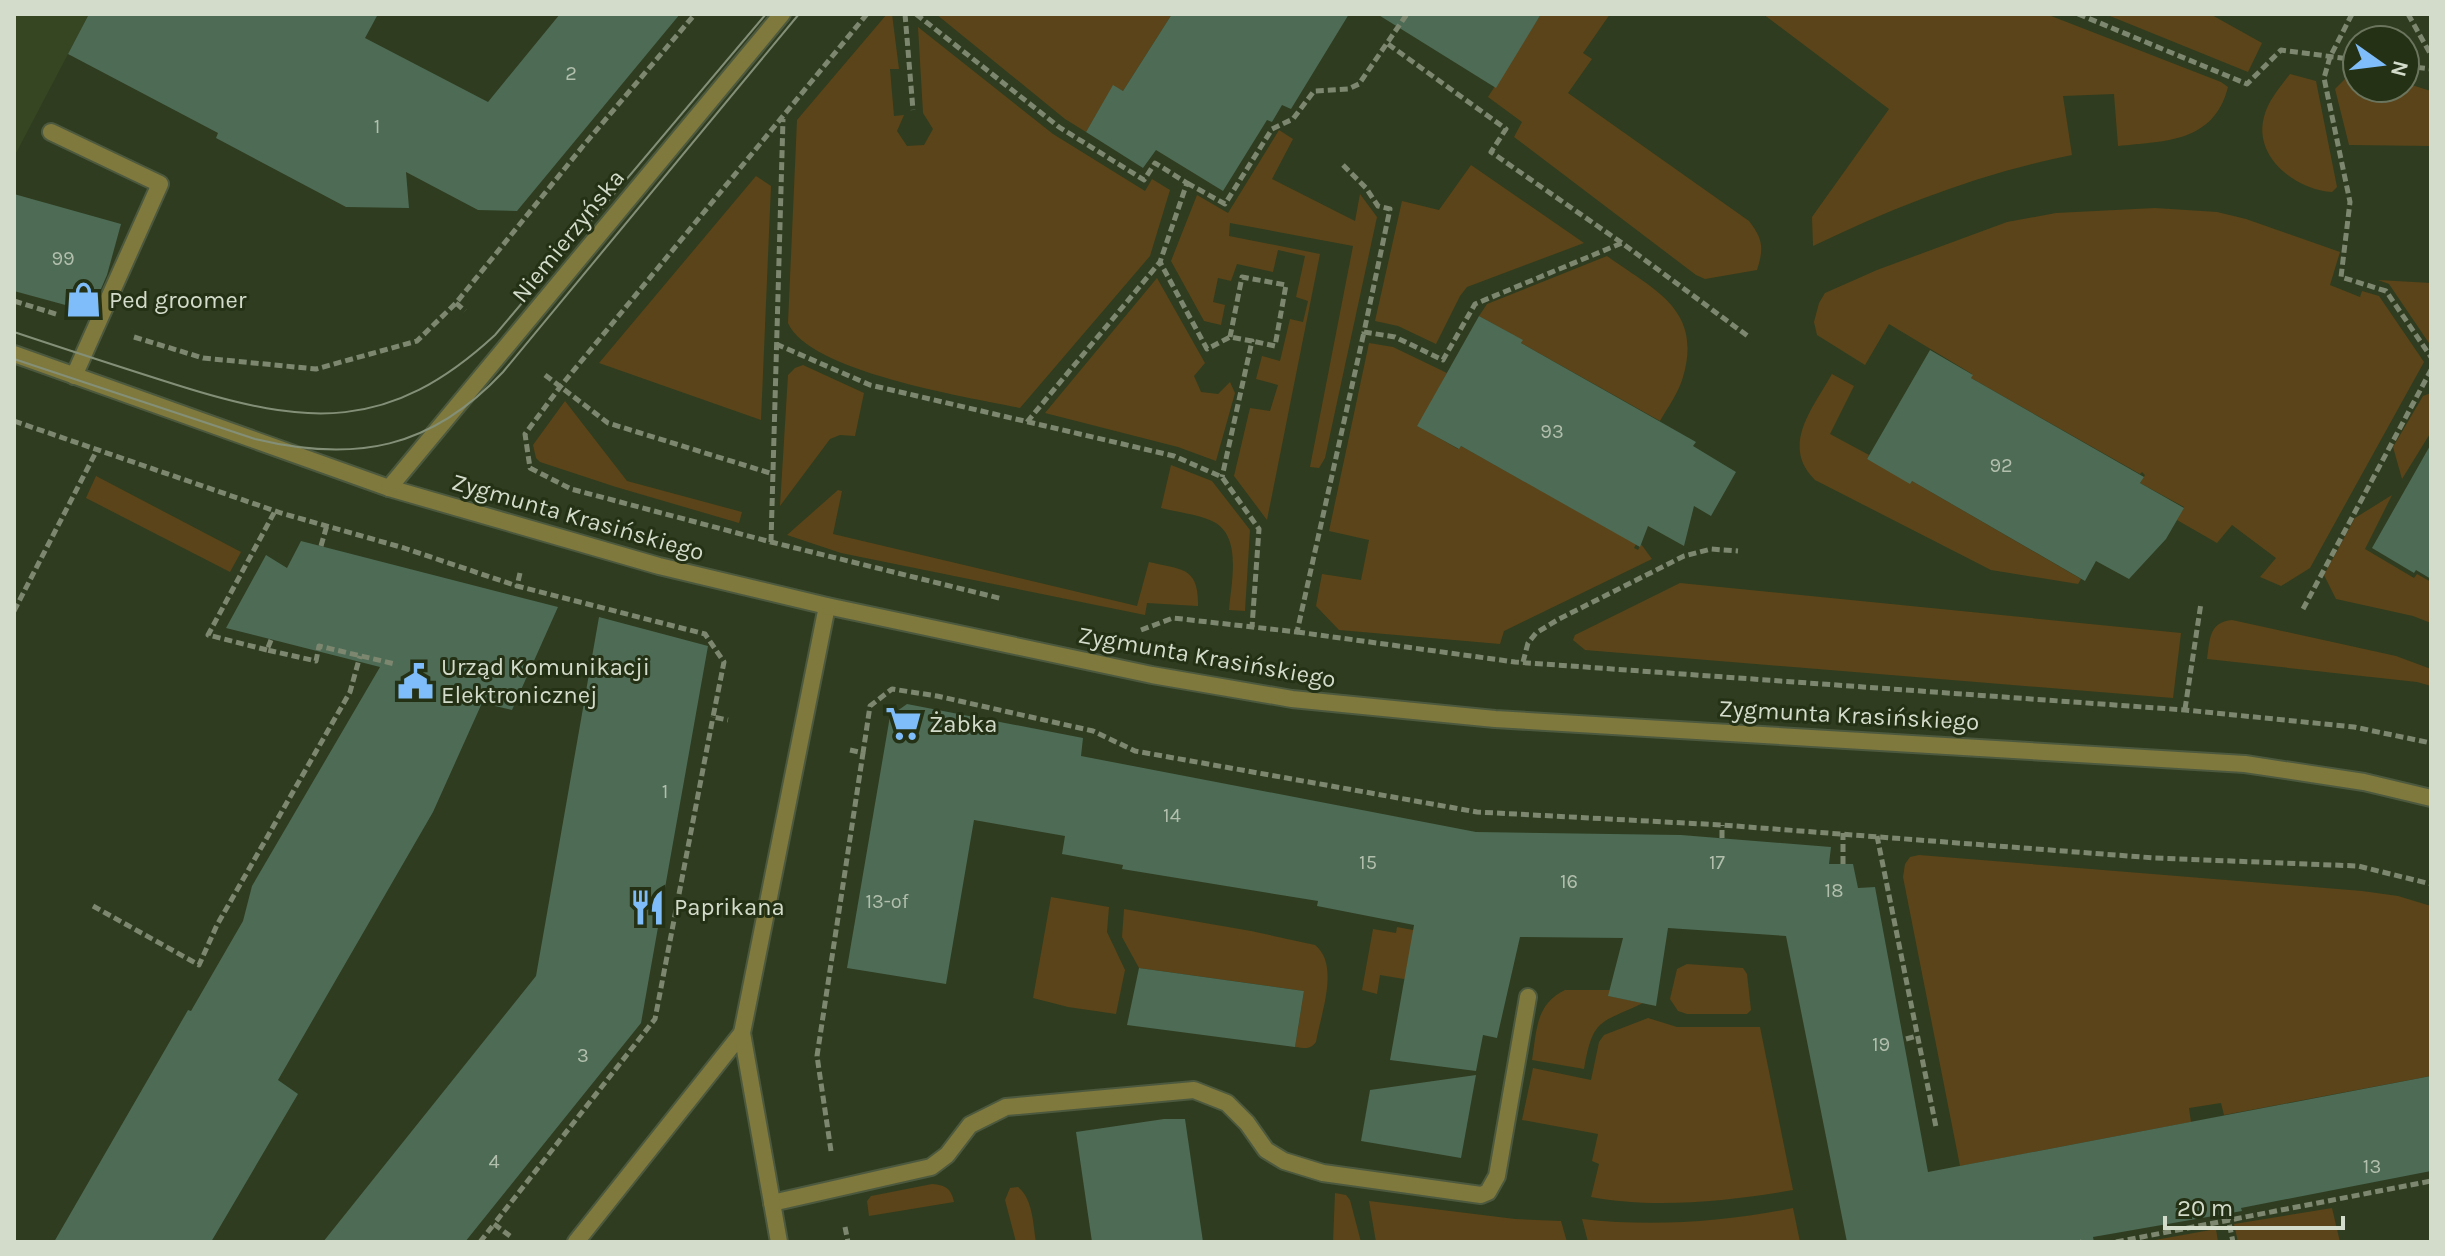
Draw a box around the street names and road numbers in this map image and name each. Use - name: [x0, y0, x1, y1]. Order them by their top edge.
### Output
- street label: Niemierzyńska: [506, 164, 630, 308]
- street label: Zygmunta Krasińskiego: [449, 468, 707, 566]
- street label: Zygmunta Krasińskiego: [1076, 621, 1338, 693]
- street label: Zygmunta Krasińskiego: [1718, 694, 1980, 736]

